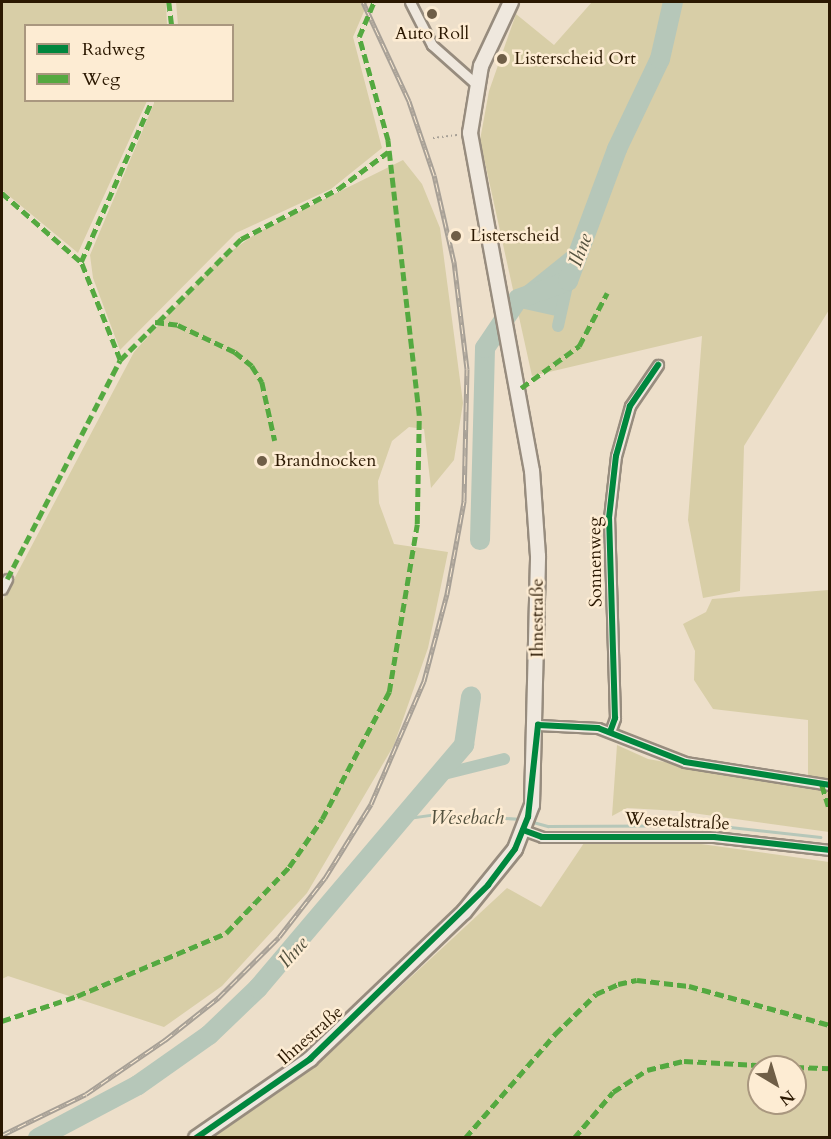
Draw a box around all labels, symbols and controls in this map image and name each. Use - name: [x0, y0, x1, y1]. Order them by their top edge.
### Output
- marker: Auto Roll: [425, 7, 439, 21]
- place label: Auto Roll: [395, 23, 469, 45]
- legend: [24, 24, 234, 102]
- text: Radweg: [82, 37, 145, 62]
- place label: Listerscheid Ort: [514, 48, 636, 70]
- marker: Listerscheid Ort: [495, 52, 509, 66]
- text: Weg: [82, 67, 120, 92]
- place label: Listerscheid: [470, 225, 559, 247]
- marker: Listerscheid: [447, 227, 465, 245]
- water label: Ihne: [563, 230, 597, 270]
- place label: Brandnocken: [274, 450, 377, 472]
- marker: Brandnocken: [255, 454, 269, 468]
- street label: Sonnenweg: [584, 517, 608, 607]
- street label: Ihnestraße: [527, 578, 549, 658]
- water label: Wesebach: [430, 805, 504, 829]
- street label: Wesetalstraße: [624, 808, 730, 836]
- water label: Ihne: [273, 932, 313, 972]
- street label: Ihnestraße: [274, 1002, 348, 1070]
- north arrow: [747, 1055, 807, 1115]
- text: N: [775, 1085, 799, 1111]

